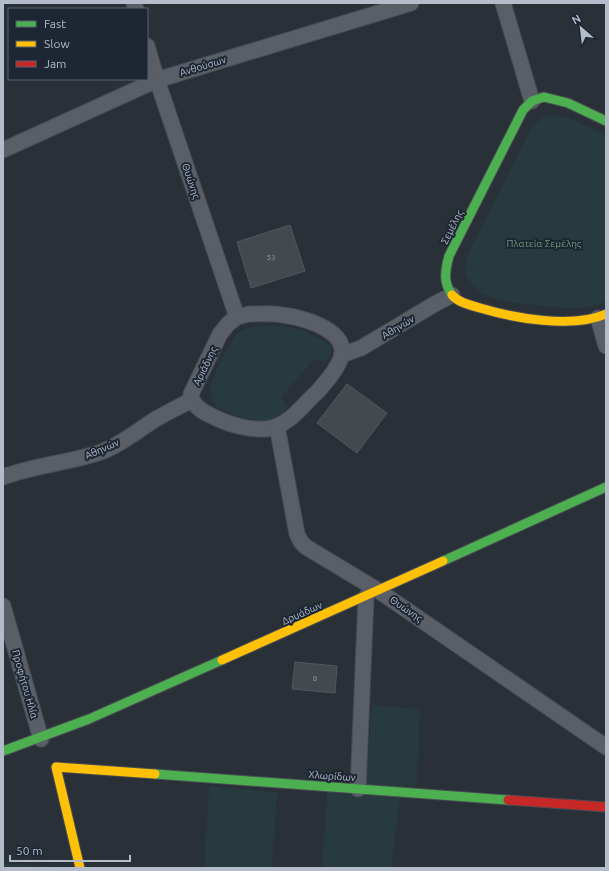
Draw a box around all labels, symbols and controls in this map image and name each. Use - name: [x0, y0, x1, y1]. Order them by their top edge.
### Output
- legend: [8, 8, 148, 80]
- north arrow: [561, 8, 601, 48]
- text: N: [570, 12, 583, 26]
- text: Fast: [44, 17, 66, 30]
- text: Slow: [44, 37, 70, 50]
- street label: Ανθούσων: [178, 54, 228, 78]
- text: Jam: [44, 57, 66, 70]
- street label: Θυώνης: [180, 162, 202, 201]
- street label: Σεμέλης: [439, 208, 465, 246]
- park label: Πλατεία Σεμέλης: [507, 238, 582, 249]
- house number: 53: [266, 253, 276, 262]
- street label: Αθηνών: [380, 313, 416, 341]
- street label: Αριάδνης: [191, 344, 219, 387]
- street label: Αθηνών: [83, 437, 121, 461]
- street label: Θυώνης: [388, 594, 425, 624]
- street label: Δρυάδων: [280, 599, 324, 627]
- street label: Προφήτου Ηλία: [10, 649, 40, 719]
- house number: 8: [313, 674, 318, 683]
- street label: Χλωρίδων: [308, 769, 356, 783]
- scale bar: [10, 837, 130, 863]
- text: 50 m: [16, 844, 43, 857]

